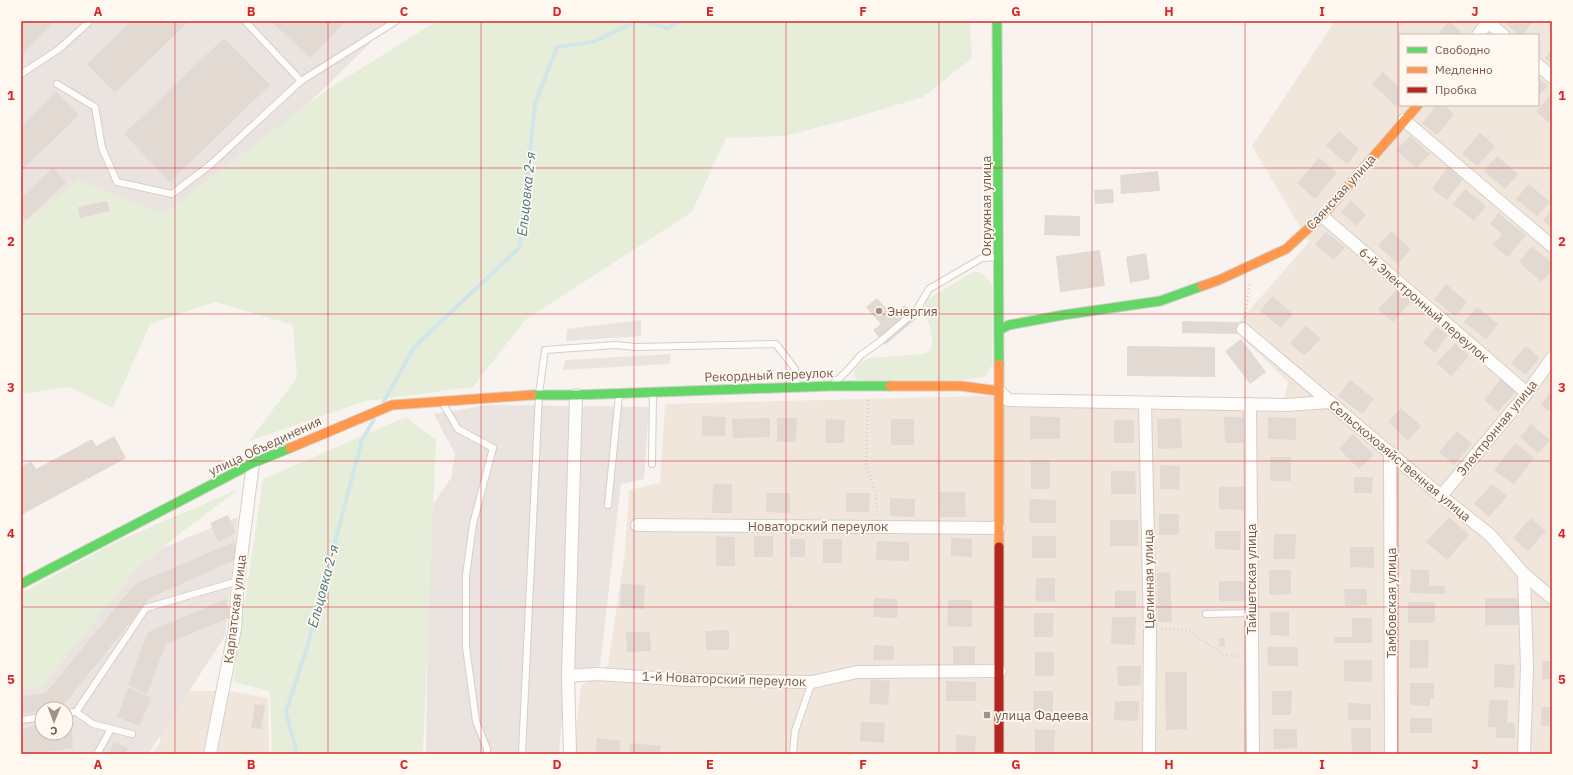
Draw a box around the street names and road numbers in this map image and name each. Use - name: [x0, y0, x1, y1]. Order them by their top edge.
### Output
- street label: Саянская улица: [1303, 151, 1380, 233]
- street label: Окружная улица: [978, 155, 995, 256]
- street label: 6-й Электронный переулок: [1355, 244, 1493, 366]
- street label: Рекордный переулок: [704, 364, 834, 386]
- street label: Электронная улица: [1453, 376, 1541, 480]
- street label: Сельскохозяйственная улица: [1326, 397, 1474, 525]
- street label: улица Объединения: [206, 412, 324, 480]
- street label: Новаторский переулок: [748, 518, 888, 535]
- street label: Тайшетская улица: [1243, 523, 1260, 634]
- street label: Целинная улица: [1140, 529, 1158, 629]
- street label: Тамбовская улица: [1383, 547, 1400, 658]
- street label: Карпатская улица: [220, 553, 250, 664]
- street label: 1-й Новаторский переулок: [642, 668, 806, 690]

